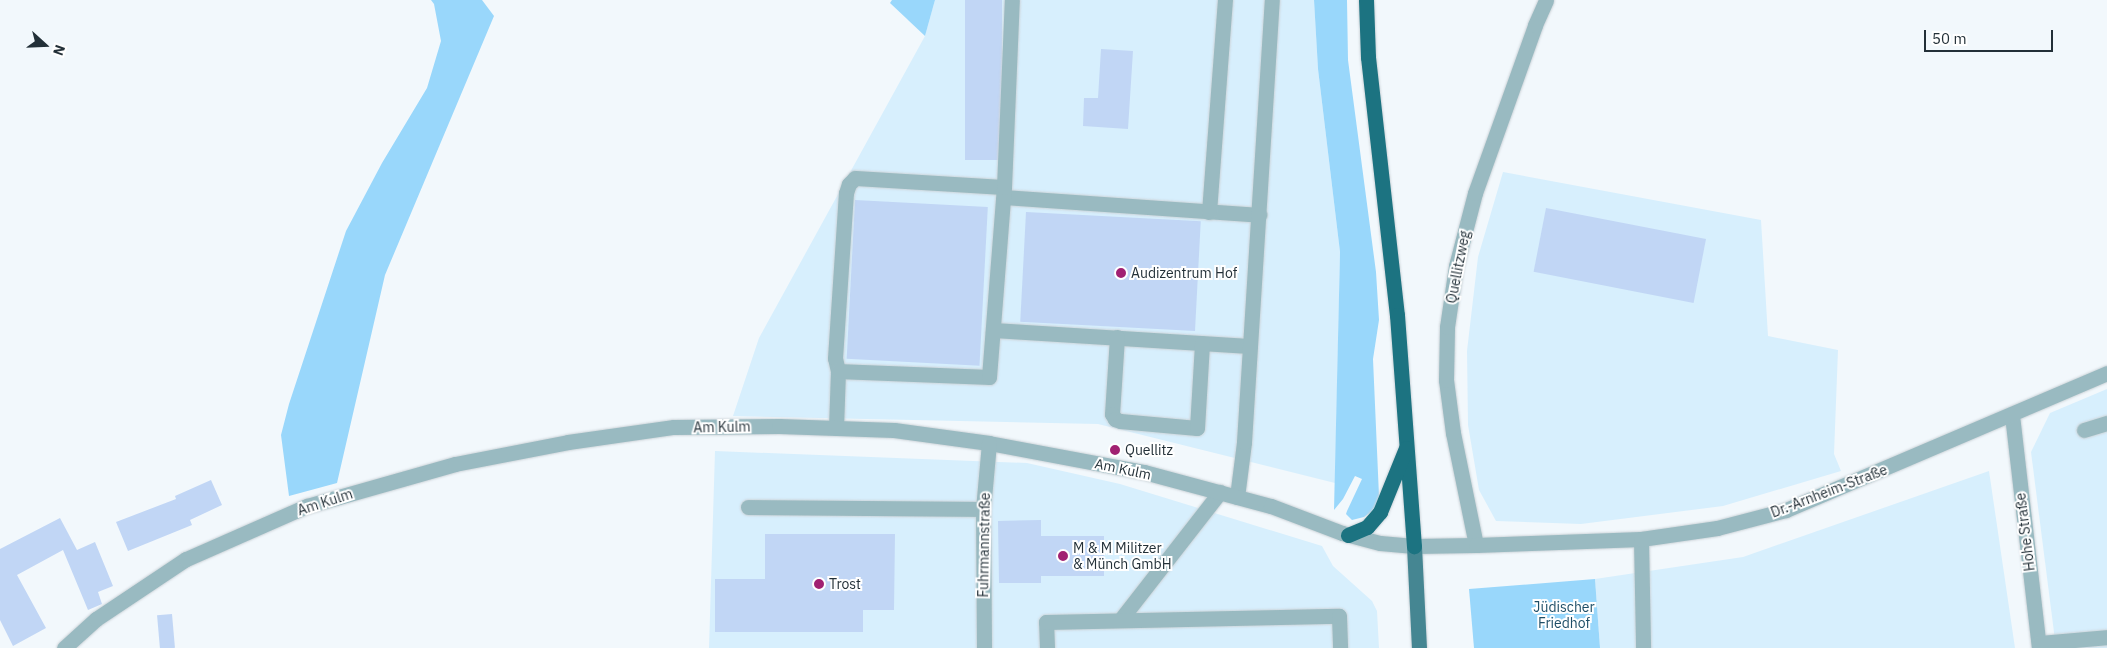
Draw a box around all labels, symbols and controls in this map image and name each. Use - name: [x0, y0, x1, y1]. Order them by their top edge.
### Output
- north arrow: [20, 20, 70, 70]
- scale bar: [1927, 20, 2056, 52]
- text: 50 m: [1932, 29, 1967, 48]
- text: N: [49, 42, 69, 58]
- street label: Quellitzweg: [1443, 229, 1473, 305]
- place label: Audizentrum Hof: [1131, 265, 1237, 281]
- marker: Audizentrum Hof: [1115, 267, 1127, 279]
- street label: Am Kulm: [693, 418, 751, 436]
- place label: Quellitz: [1125, 442, 1173, 458]
- marker: Quellitz: [1109, 444, 1121, 456]
- street label: Am Kulm: [1093, 455, 1153, 483]
- street label: Dr.-Arnheim-Straße: [1768, 461, 1890, 521]
- street label: Am Kulm: [295, 485, 355, 519]
- street label: Fuhrmannstraße: [975, 492, 993, 598]
- street label: Hohe Straße: [2012, 492, 2038, 572]
- place label: M & M Militzer & Münch GmbH: [1073, 540, 1172, 572]
- marker: M & M Militzer & Münch GmbH: [1057, 550, 1069, 562]
- place label: Trost: [829, 576, 861, 592]
- marker: Trost: [813, 578, 825, 590]
- park label: Jüdischer Friedhof: [1533, 599, 1595, 632]

